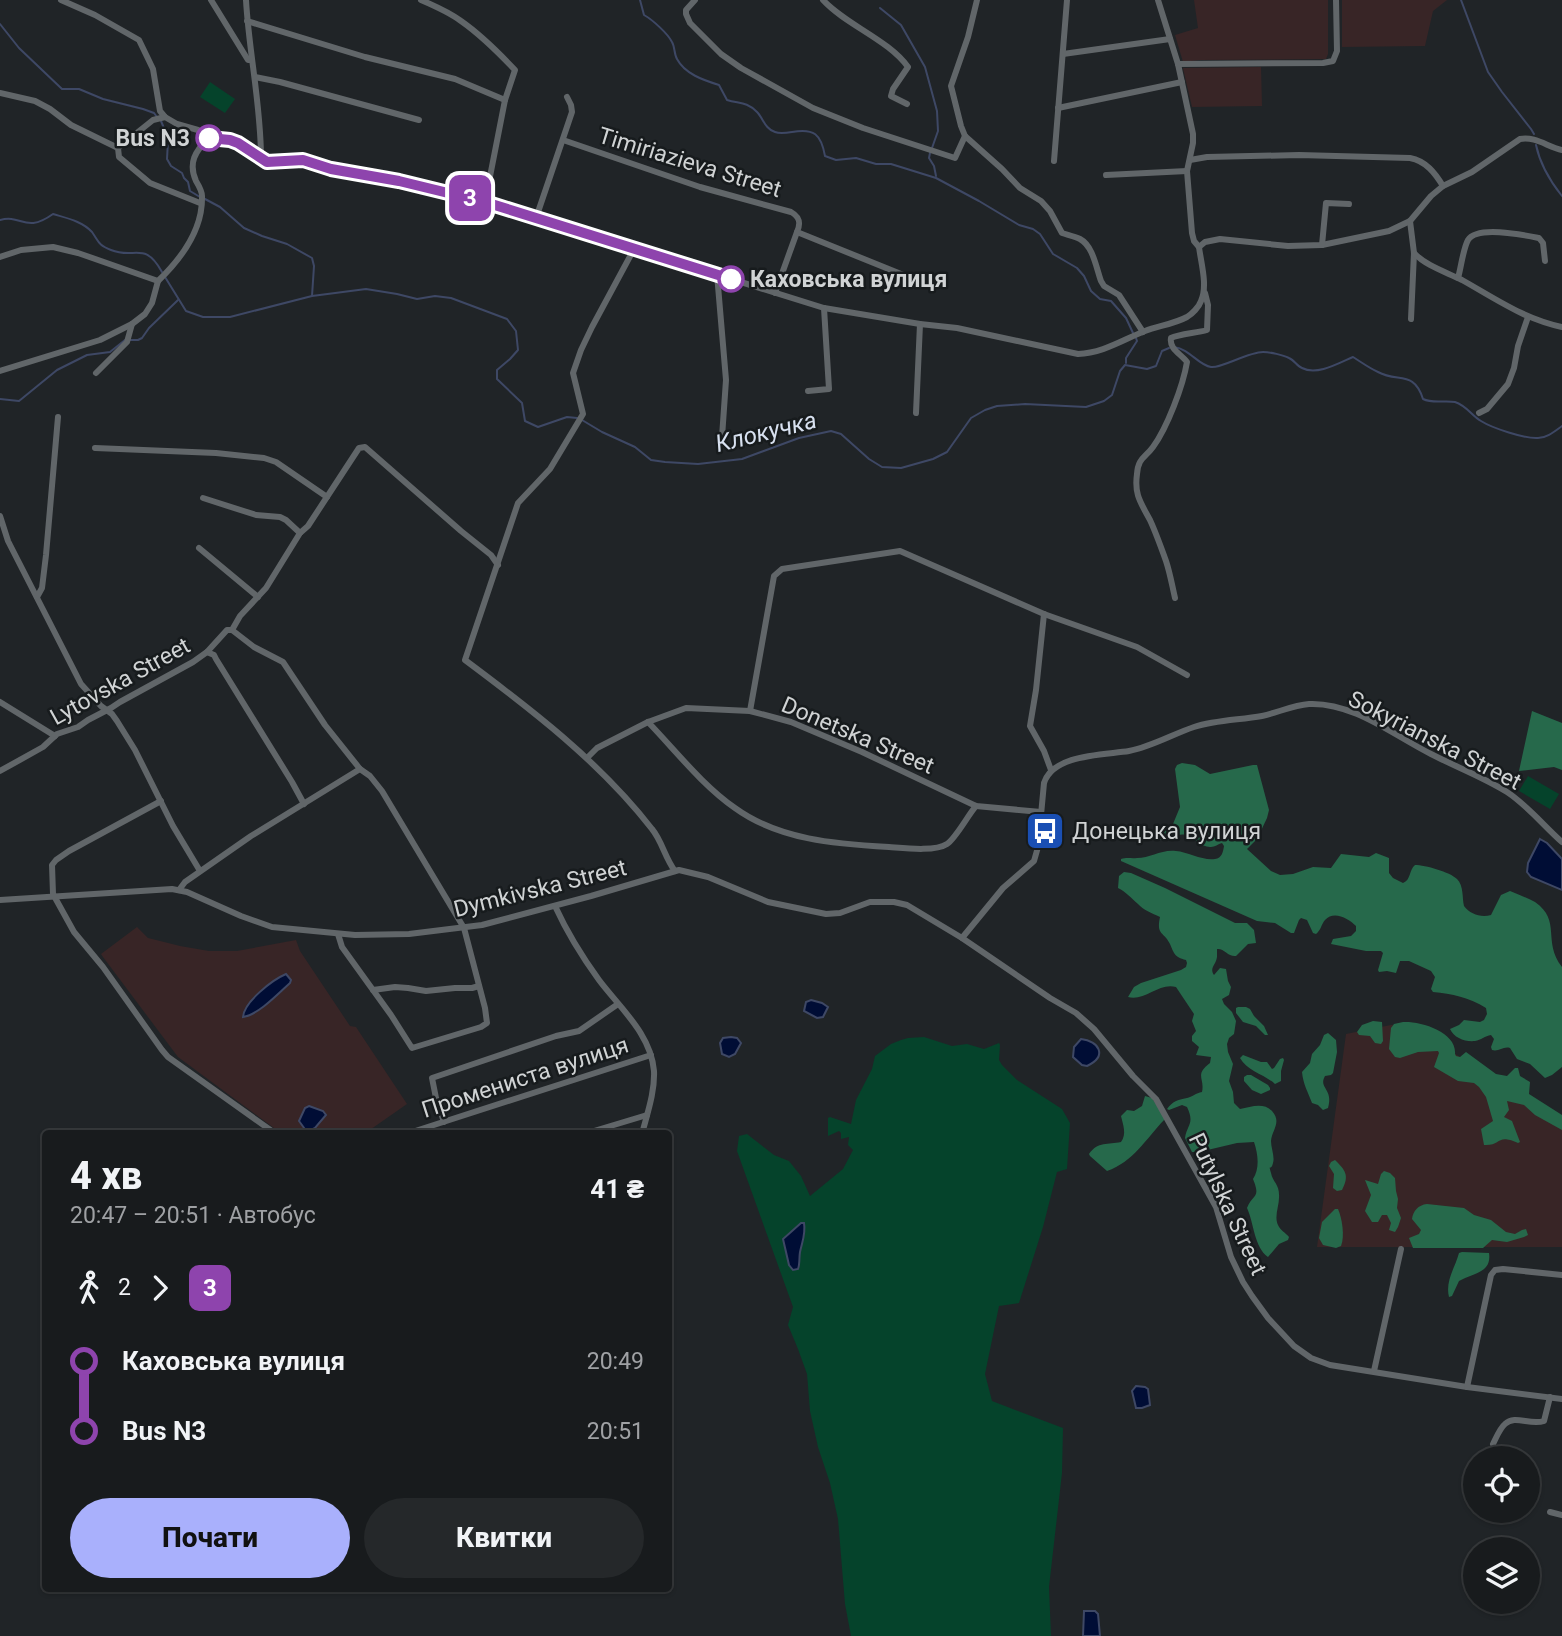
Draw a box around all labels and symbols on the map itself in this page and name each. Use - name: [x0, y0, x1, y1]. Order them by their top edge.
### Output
- street label: Timiriazieva Street: [595, 122, 785, 203]
- place label: Bus N3: [115, 125, 190, 152]
- marker: Bus N3: [196, 125, 222, 151]
- line badge: 3: [447, 175, 493, 221]
- marker: Каховська вулиця: [718, 266, 744, 292]
- place label: Каховська вулиця: [750, 266, 947, 293]
- water label: Клокучка: [713, 406, 819, 458]
- street label: Lytovska Street: [46, 632, 195, 731]
- street label: Sokyrianska Street: [1344, 685, 1526, 796]
- street label: Donetska Street: [777, 691, 938, 780]
- bus stop icon: Донецька вулиця: [1024, 810, 1066, 852]
- place label: Донецька вулиця: [1072, 818, 1261, 845]
- street label: Dymkivska Street: [451, 854, 629, 923]
- street label: Промениста вулиця: [418, 1031, 632, 1124]
- street label: Putylska Street: [1183, 1129, 1272, 1280]

